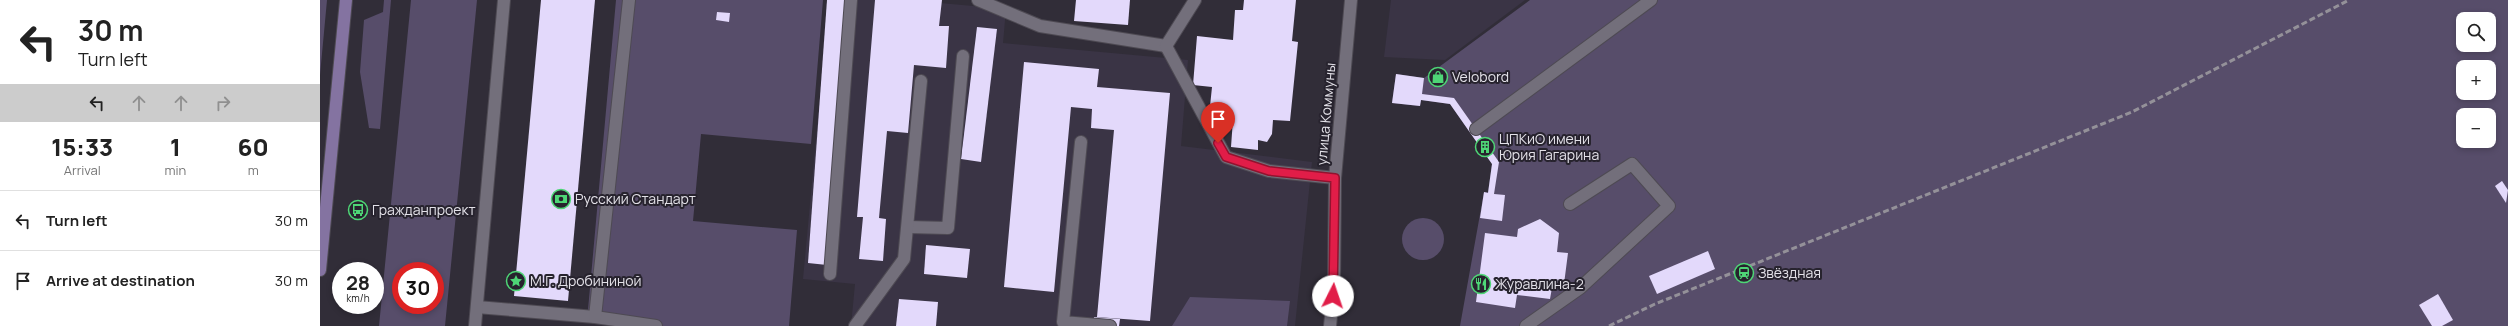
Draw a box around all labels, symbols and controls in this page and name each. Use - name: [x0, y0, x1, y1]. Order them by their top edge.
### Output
- text: 30 m: [78, 11, 143, 49]
- map controls: [2456, 12, 2496, 148]
- button: search: [2456, 12, 2496, 52]
- icon: left: [12, 16, 64, 68]
- text: Turn left: [78, 47, 148, 71]
- button: +: [2456, 60, 2496, 100]
- street label: улица Коммуны: [1312, 62, 1339, 166]
- shop icon: Velobord: [1427, 66, 1449, 88]
- place label: Velobord: [1452, 67, 1509, 86]
- icon: left: [86, 92, 108, 114]
- icon: ahead: [128, 92, 150, 114]
- icon: ahead: [170, 92, 192, 114]
- icon: right: [212, 92, 234, 114]
- pin: [1201, 102, 1235, 143]
- icon: arrive: [1207, 108, 1229, 130]
- button: −: [2456, 108, 2496, 148]
- place label: ЦПКиО имени Юрия Гагарина: [1499, 129, 1599, 164]
- text: 15:33: [51, 130, 113, 163]
- text: 1: [170, 130, 181, 163]
- text: 60: [238, 130, 269, 163]
- building icon: ЦПКиО имени Юрия Гагарина: [1474, 136, 1496, 158]
- text: Arrival: [64, 161, 101, 179]
- text: min: [165, 161, 186, 179]
- text: m: [248, 161, 259, 179]
- bank icon: Русский Стандарт: [550, 188, 572, 210]
- place label: Русский Стандарт: [575, 189, 696, 208]
- bus stop icon: Гражданпроект: [347, 199, 369, 221]
- place label: Гражданпроект: [372, 200, 475, 219]
- icon: left: [12, 210, 34, 232]
- text: Turn left: [46, 210, 108, 231]
- text: 30 m: [275, 210, 308, 231]
- speed limit sign: 30: [392, 262, 444, 314]
- station icon: Звёздная: [1733, 262, 1755, 284]
- place label: Звёздная: [1758, 263, 1821, 282]
- text: 28: [346, 269, 370, 296]
- icon: arrive: [12, 270, 34, 292]
- text: Arrive at destination: [46, 270, 195, 291]
- text: 30 m: [275, 270, 308, 291]
- place icon: М.Г. Дробининой: [505, 270, 527, 292]
- place label: М.Г. Дробининой: [530, 271, 641, 290]
- restaurant icon: Журавлина-2: [1470, 273, 1492, 295]
- place label: Журавлина-2: [1495, 274, 1584, 293]
- position arrow: [1312, 275, 1354, 317]
- text: km/h: [346, 291, 370, 305]

